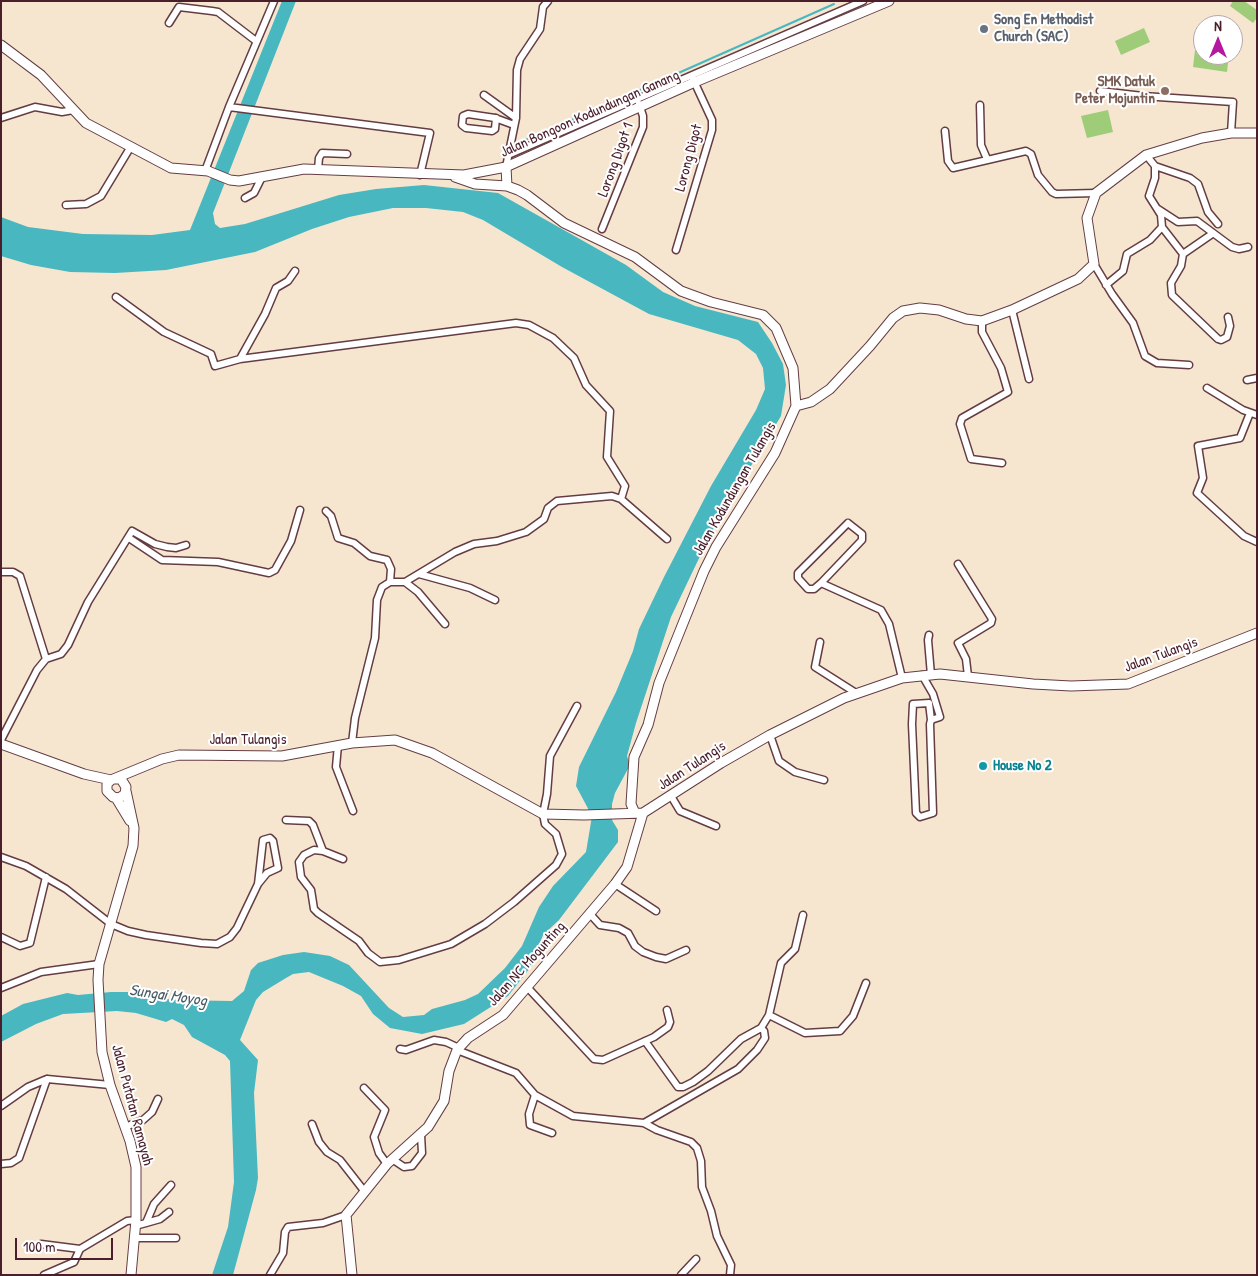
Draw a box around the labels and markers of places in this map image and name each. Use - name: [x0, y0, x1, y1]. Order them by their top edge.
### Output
- place label: Song En Methodist Church (SAC): [994, 11, 1093, 46]
- marker: Song En Methodist Church (SAC): [978, 23, 990, 35]
- place label: SMK Datuk Peter Mojuntin: [1075, 73, 1155, 108]
- marker: SMK Datuk Peter Mojuntin: [1159, 85, 1171, 97]
- place label: House No 2: [993, 757, 1052, 775]
- marker: House No 2: [977, 760, 989, 772]

